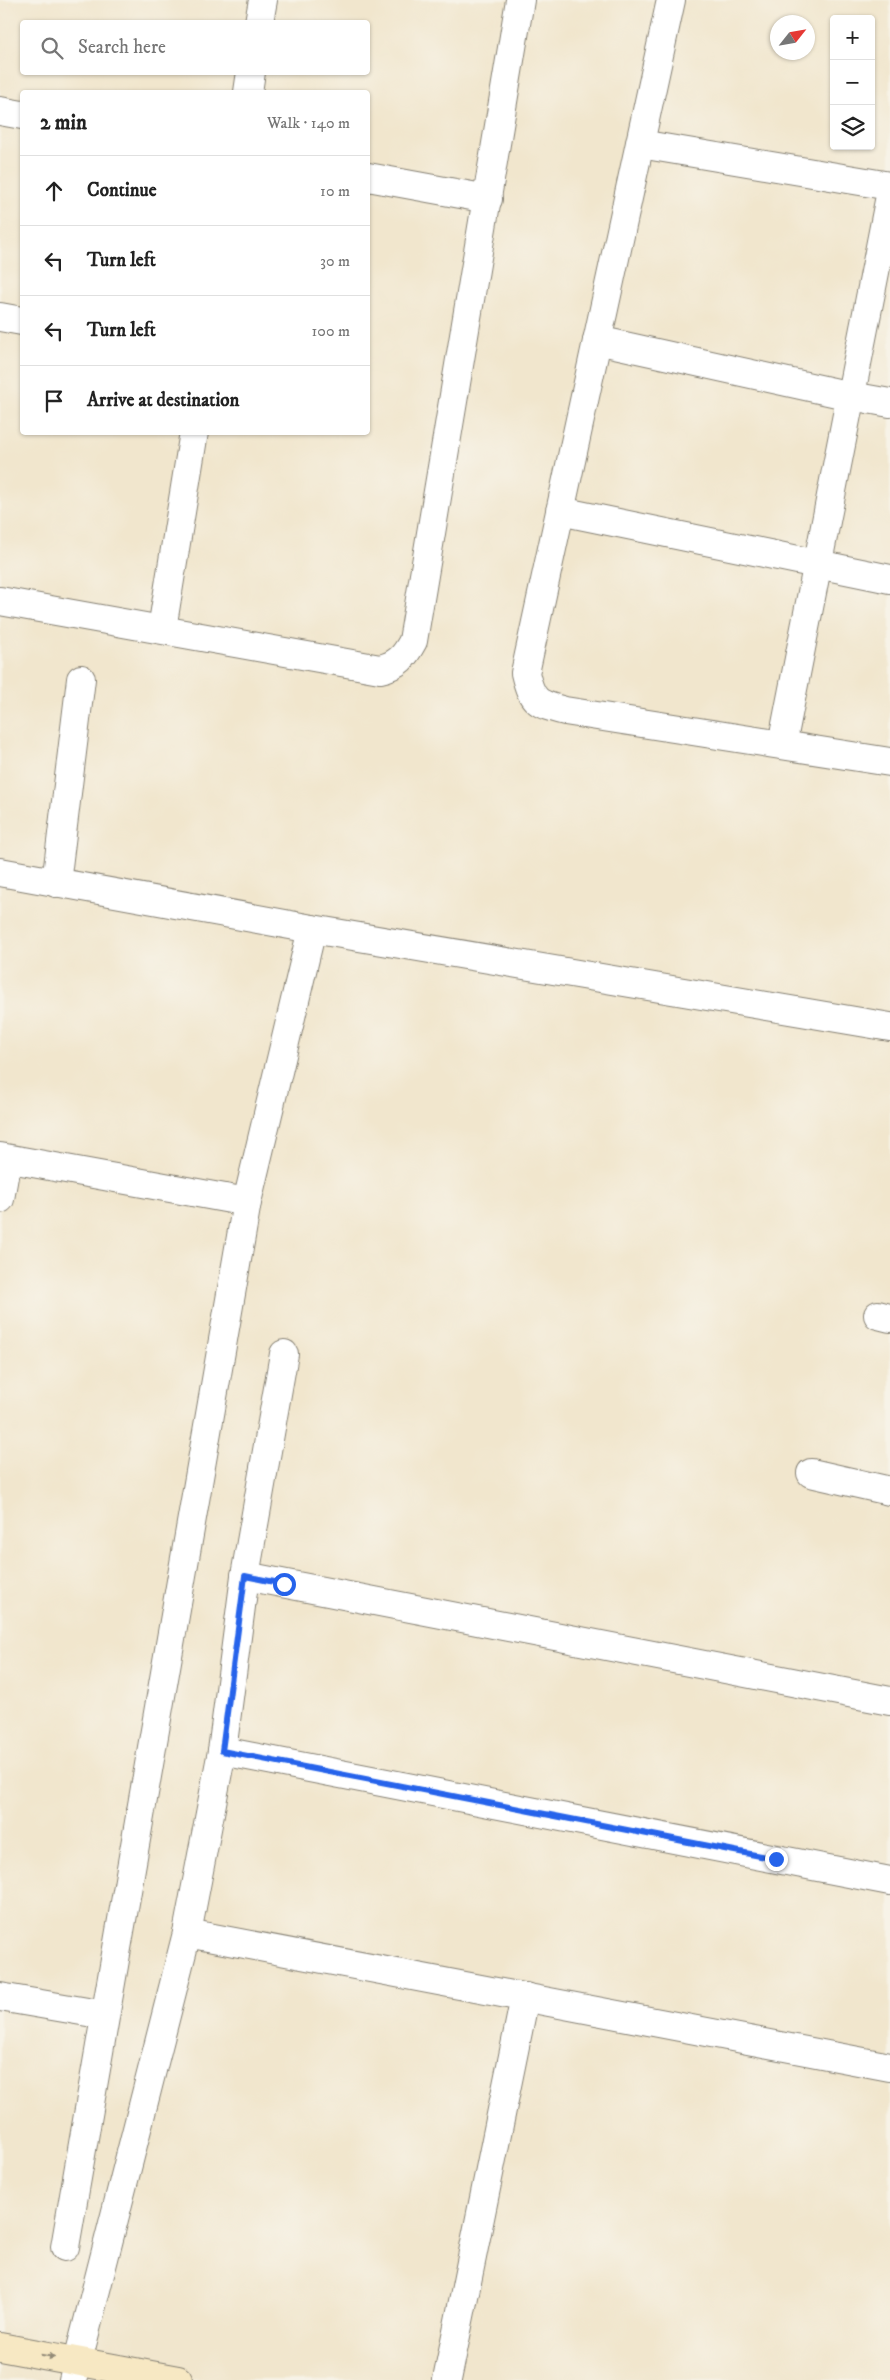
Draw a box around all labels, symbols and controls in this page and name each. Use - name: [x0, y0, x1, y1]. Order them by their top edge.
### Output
- north arrow: [770, 15, 815, 60]
- map controls: [830, 15, 875, 150]
- button: +: [830, 15, 875, 60]
- search box: [20, 20, 370, 75]
- icon: search: [38, 34, 66, 62]
- text: Search here: [78, 36, 166, 59]
- button: −: [830, 60, 875, 105]
- button: layers: [830, 105, 875, 150]
- text: 2 min: [40, 110, 87, 136]
- text: Walk · 140 m: [267, 113, 350, 133]
- icon: ahead: [40, 177, 68, 205]
- text: Continue: [87, 179, 157, 202]
- text: 10 m: [320, 181, 350, 201]
- icon: left: [40, 247, 68, 275]
- text: Turn left: [87, 249, 156, 272]
- text: 30 m: [320, 251, 350, 271]
- icon: left: [40, 317, 68, 345]
- text: Turn left: [87, 319, 156, 342]
- text: 100 m: [312, 321, 350, 341]
- icon: arrive: [40, 387, 68, 415]
- text: Arrive at destination: [87, 389, 239, 412]
- route start: [273, 1573, 296, 1596]
- route end: [765, 1848, 788, 1871]
- one-way arrow: [40, 2353, 56, 2361]

